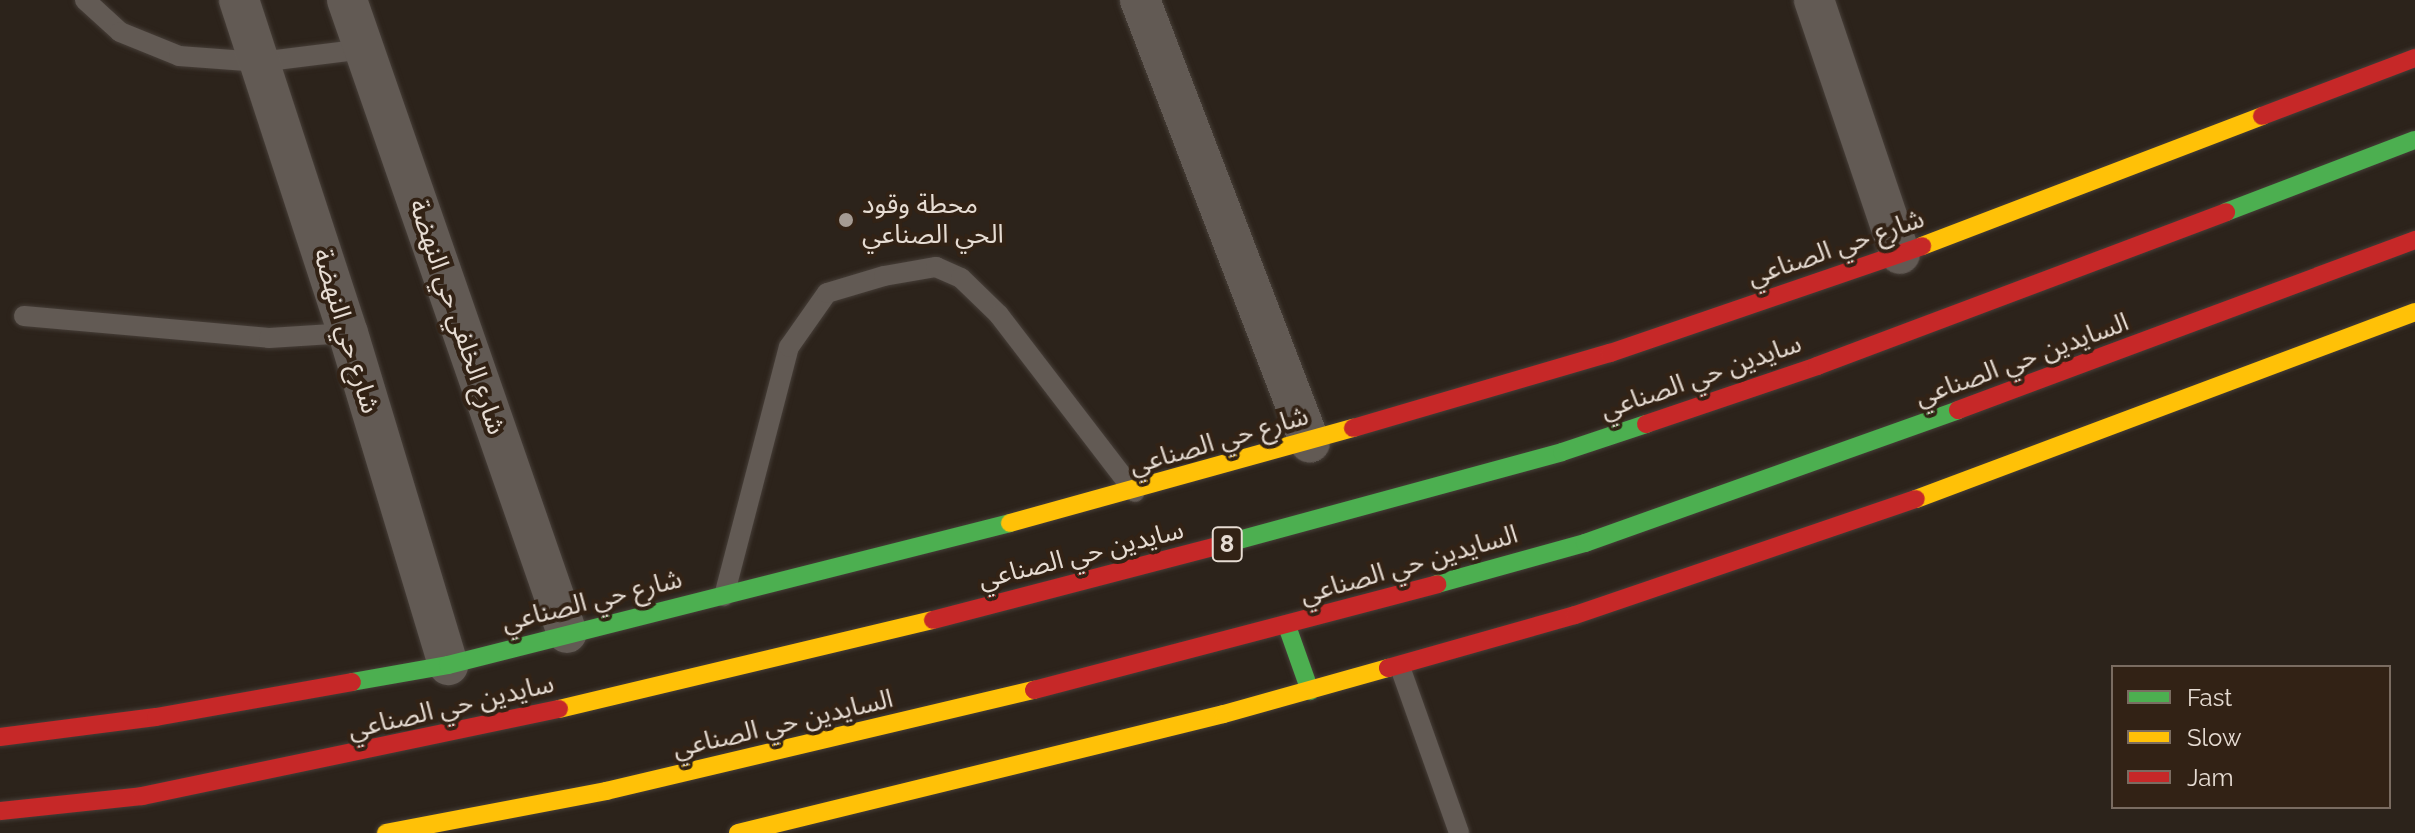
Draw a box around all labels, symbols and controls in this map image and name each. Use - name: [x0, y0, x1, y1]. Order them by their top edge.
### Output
- place label: محطة وقود الحي الصناعي: [862, 189, 1004, 250]
- street label: شارع الخلفي حي النهضة: [402, 195, 512, 439]
- street label: شارع حي الصناعي: [1744, 203, 1928, 293]
- marker: محطة وقود الحي الصناعي: [837, 211, 855, 229]
- street label: شارع حي النهضة: [306, 245, 386, 417]
- street label: السايدين حي الصناعي: [1911, 307, 2133, 413]
- street label: سايدين حي الصناعي: [1596, 328, 1806, 426]
- street label: شارع حي الصناعي: [1126, 401, 1312, 481]
- street label: سايدين حي الصناعي: [975, 514, 1187, 596]
- street label: السايدين حي الصناعي: [1297, 519, 1521, 611]
- road number: 8: [1211, 524, 1243, 564]
- street label: شارع حي الصناعي: [499, 564, 685, 638]
- legend: [2111, 665, 2391, 809]
- street label: سايدين حي الصناعي: [345, 668, 557, 746]
- street label: السايدين حي الصناعي: [670, 683, 896, 765]
- text: Fast: [2187, 683, 2232, 712]
- text: Slow: [2187, 723, 2241, 752]
- text: Jam: [2187, 763, 2233, 792]

